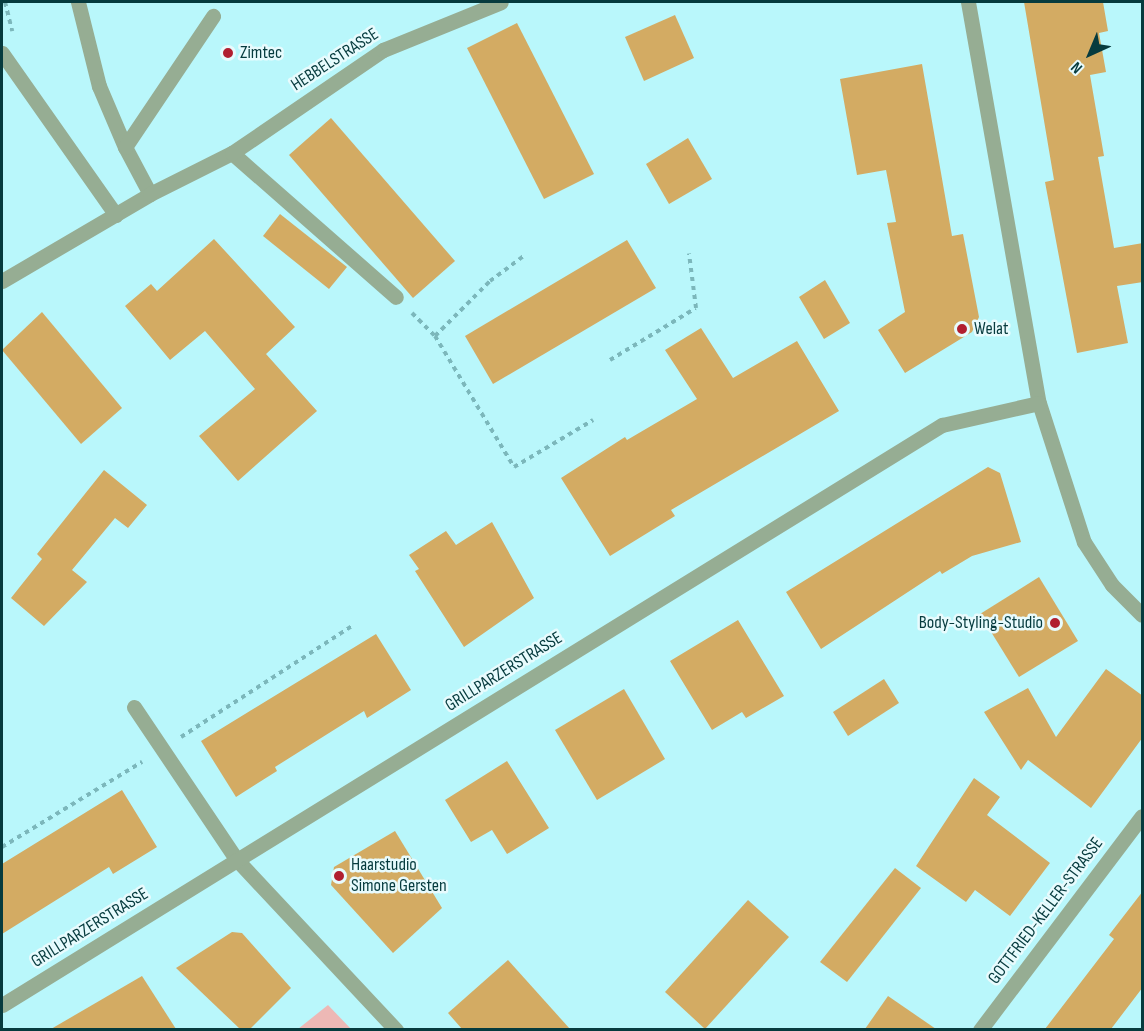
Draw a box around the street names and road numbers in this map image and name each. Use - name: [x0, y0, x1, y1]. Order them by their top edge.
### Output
- street label: HEBBELSTRASSE: [287, 24, 383, 96]
- street label: GRILLPARZERSTRASSE: [441, 627, 567, 717]
- street label: GOTTFRIED-KELLER-STRASSE: [984, 833, 1108, 989]
- street label: GRILLPARZERSTRASSE: [27, 883, 153, 973]

